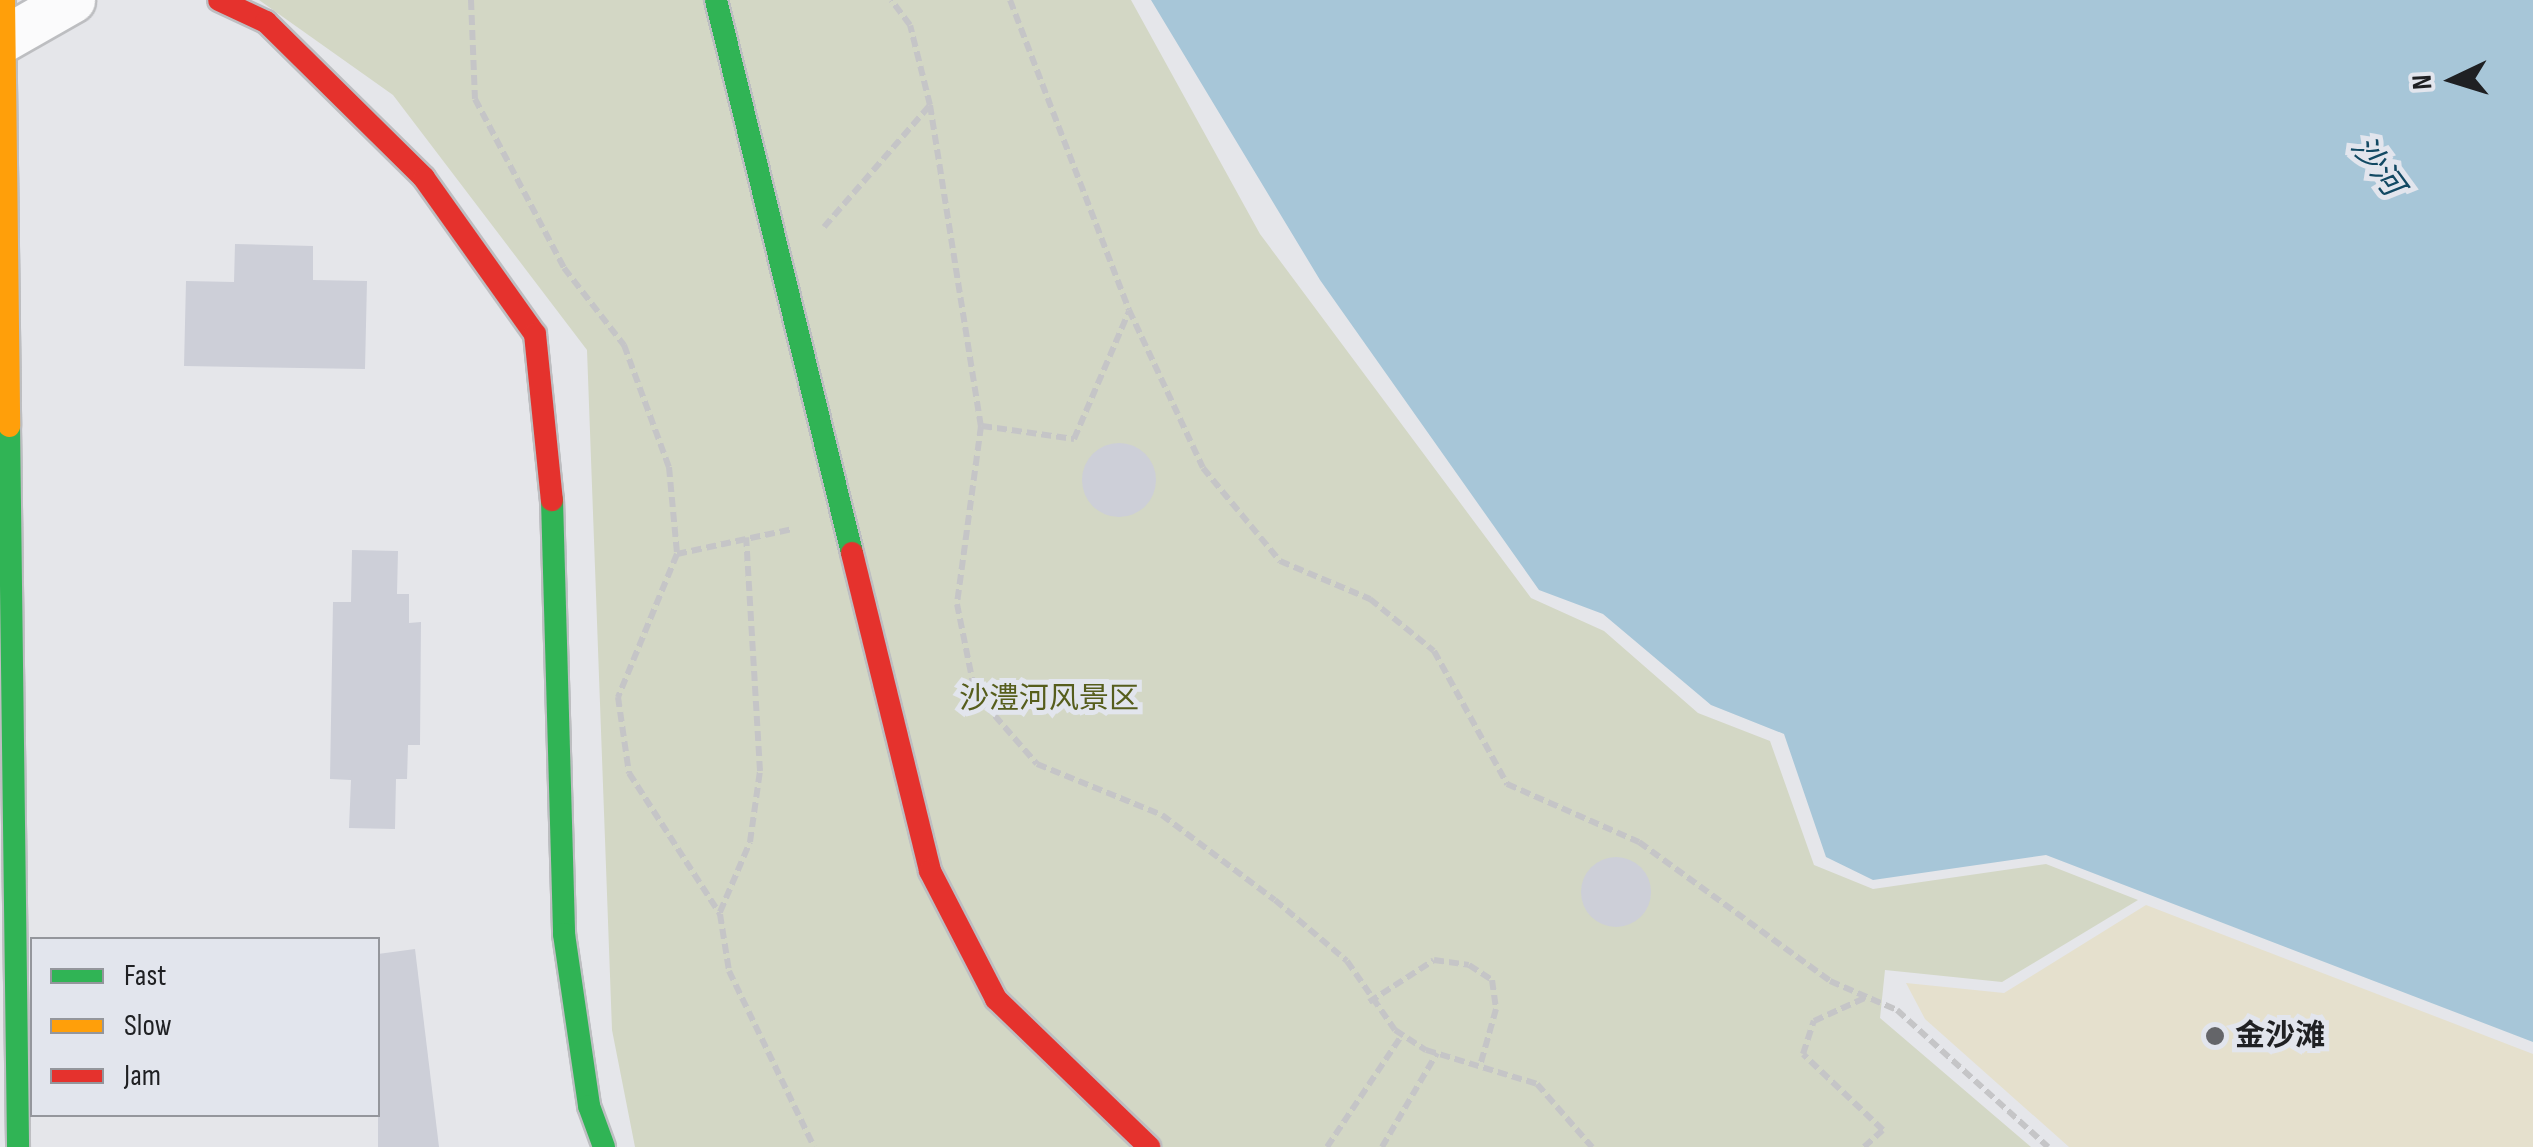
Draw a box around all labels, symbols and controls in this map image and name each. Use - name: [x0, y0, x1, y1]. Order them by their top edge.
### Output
- north arrow: [2403, 30, 2503, 130]
- text: N: [2406, 74, 2440, 91]
- water label: 沙河: [2342, 130, 2410, 204]
- park label: 沙澧河风景区: [959, 681, 1139, 717]
- legend: [30, 937, 380, 1117]
- text: Fast: [124, 958, 166, 994]
- text: Slow: [124, 1008, 172, 1044]
- place label: 金沙滩: [2235, 1018, 2325, 1054]
- marker: 金沙滩: [2204, 1025, 2226, 1047]
- text: Jam: [124, 1058, 161, 1094]

